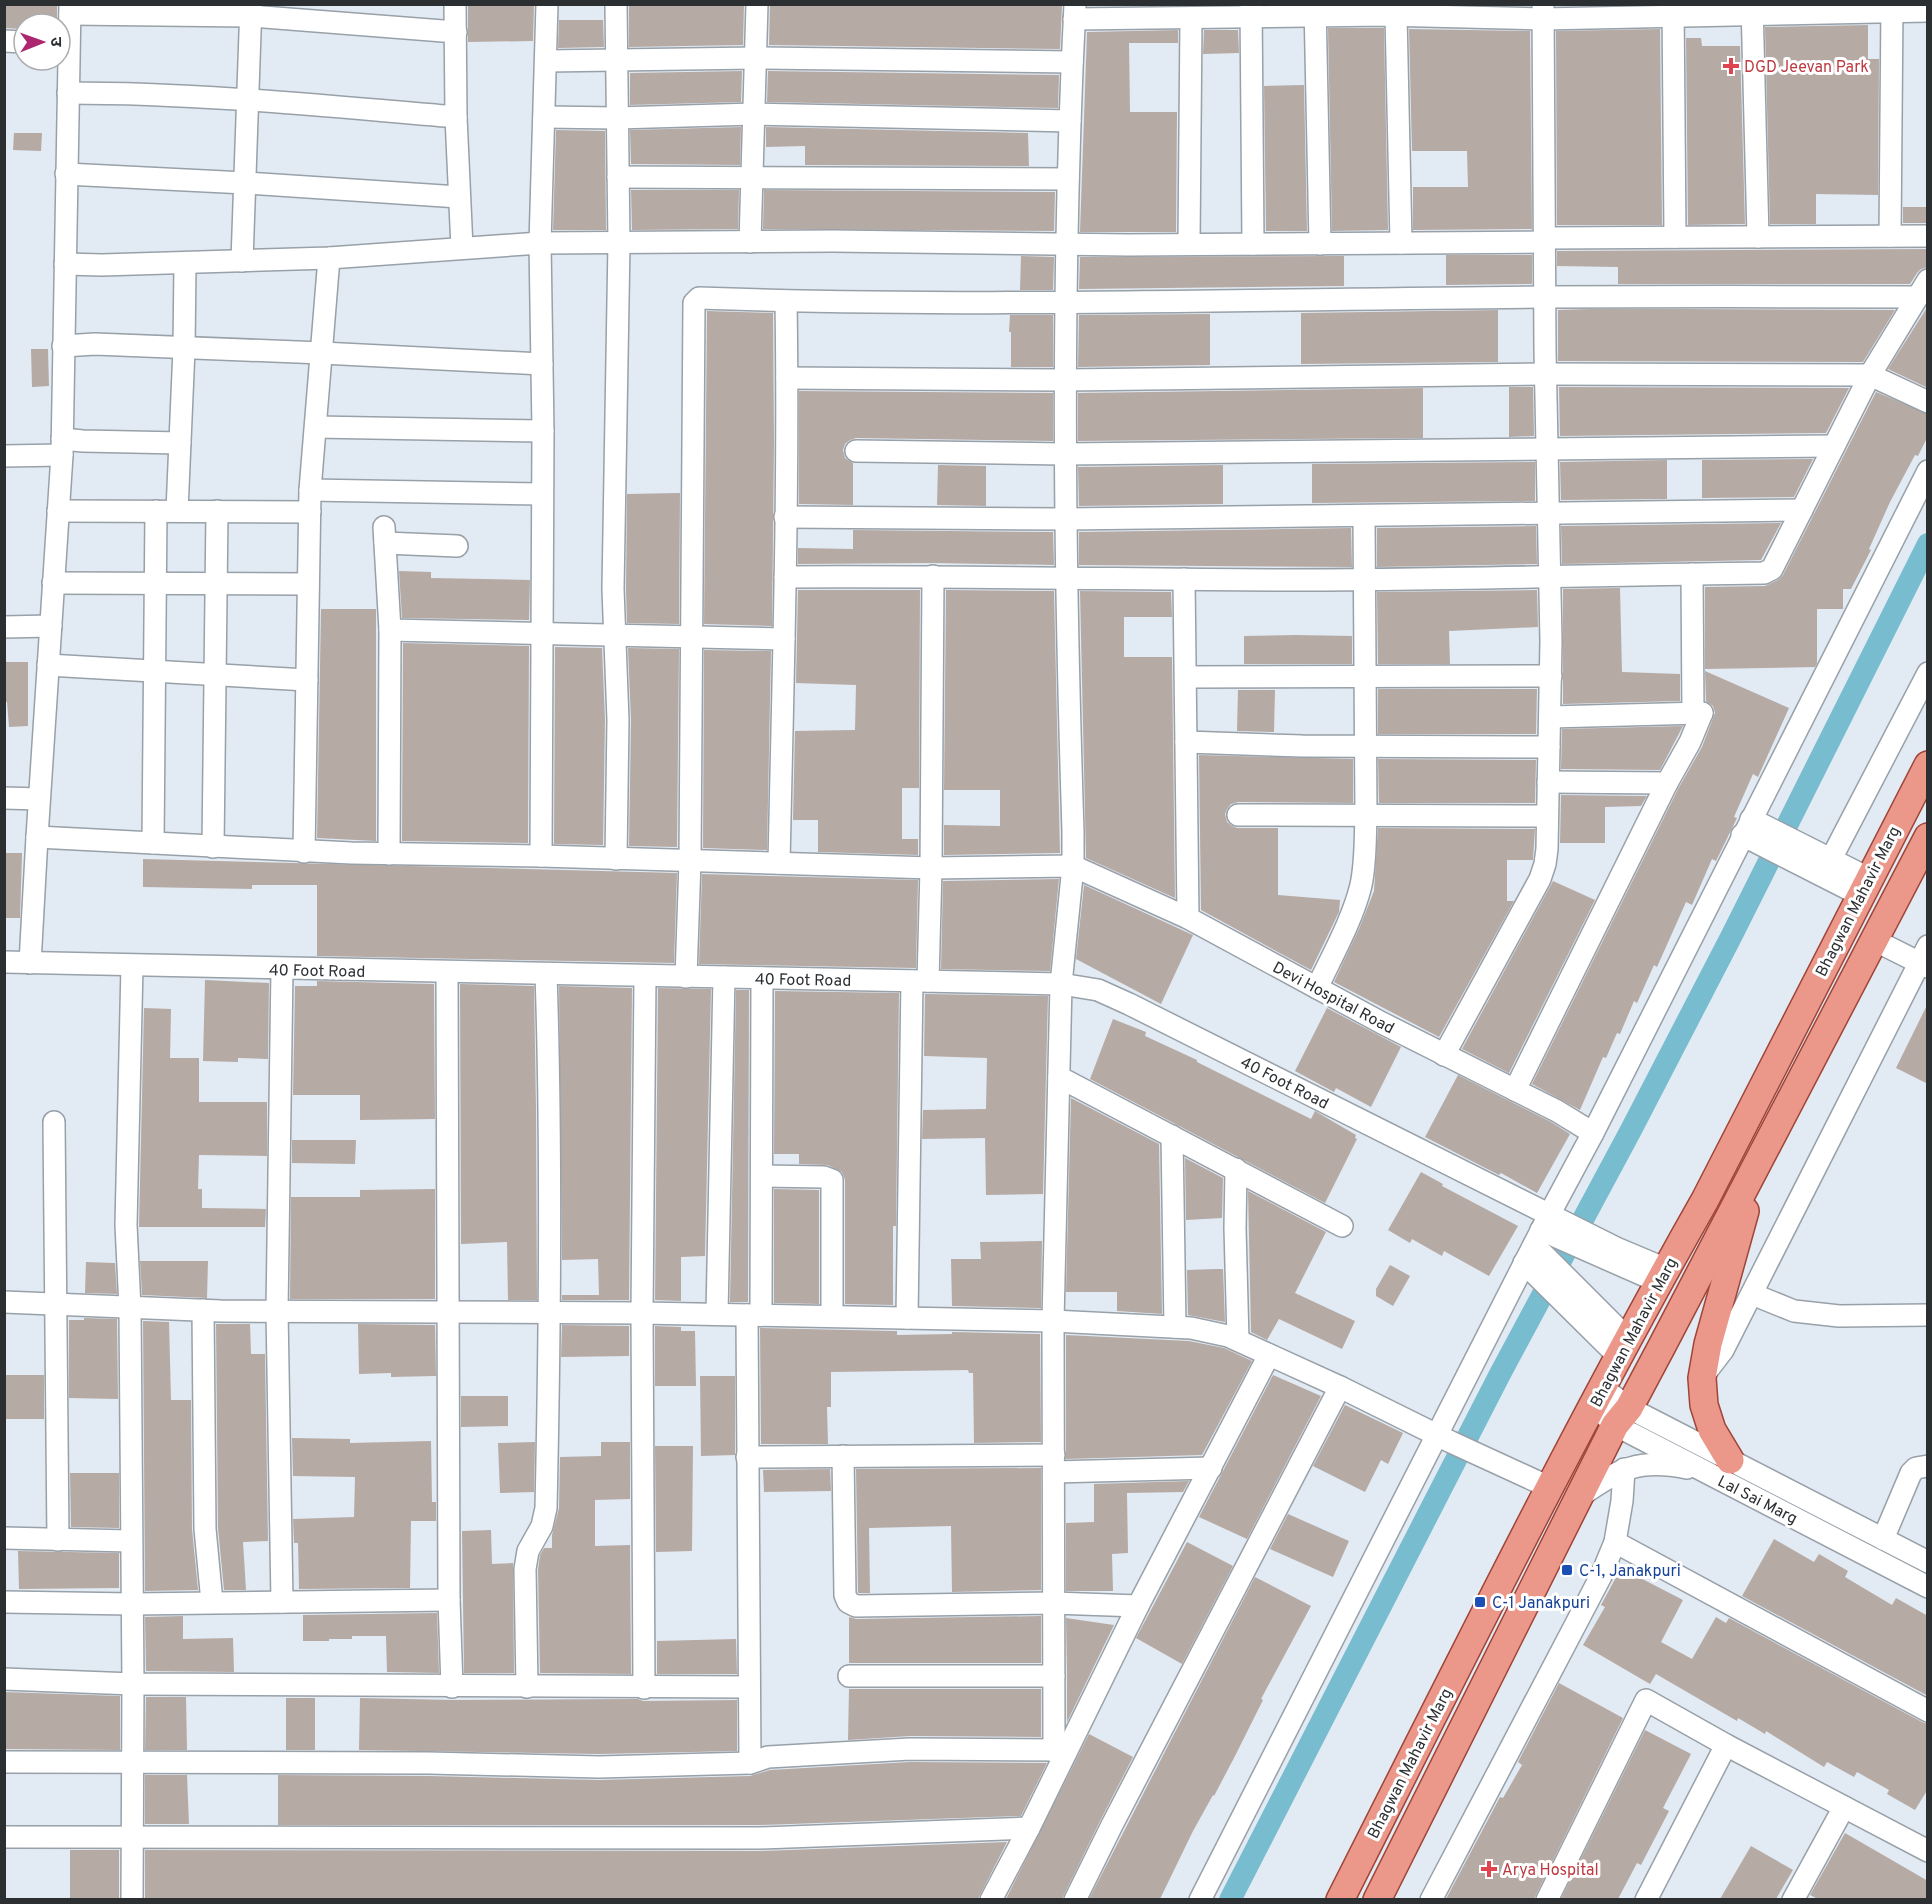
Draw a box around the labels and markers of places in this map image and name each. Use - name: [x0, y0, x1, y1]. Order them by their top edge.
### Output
- marker: DGD Jeevan Park: [1722, 57, 1740, 75]
- place label: DGD Jeevan Park: [1744, 58, 1869, 78]
- place label: C-1, Janakpuri: [1579, 1562, 1681, 1582]
- marker: C-1, Janakpuri: [1560, 1563, 1574, 1577]
- place label: C-1 Janakpuri: [1492, 1594, 1590, 1614]
- marker: C-1 Janakpuri: [1473, 1595, 1487, 1609]
- marker: Arya Hospital: [1480, 1860, 1498, 1878]
- place label: Arya Hospital: [1502, 1861, 1599, 1881]

